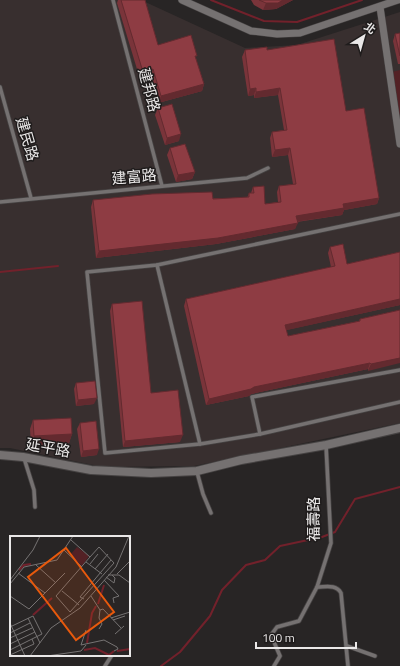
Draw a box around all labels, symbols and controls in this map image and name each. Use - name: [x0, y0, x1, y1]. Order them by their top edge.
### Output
- north arrow: [344, 16, 384, 56]
- text: 北: [361, 18, 379, 38]
- street label: 建邦路: [133, 65, 166, 115]
- street label: 建民路: [10, 114, 45, 164]
- street label: 建富路: [111, 163, 157, 190]
- street label: 延平路: [24, 432, 72, 463]
- street label: 福壽路: [302, 496, 325, 542]
- inset map: [10, 536, 130, 656]
- scale bar: [256, 624, 356, 650]
- text: 100 m: [262, 628, 295, 647]

